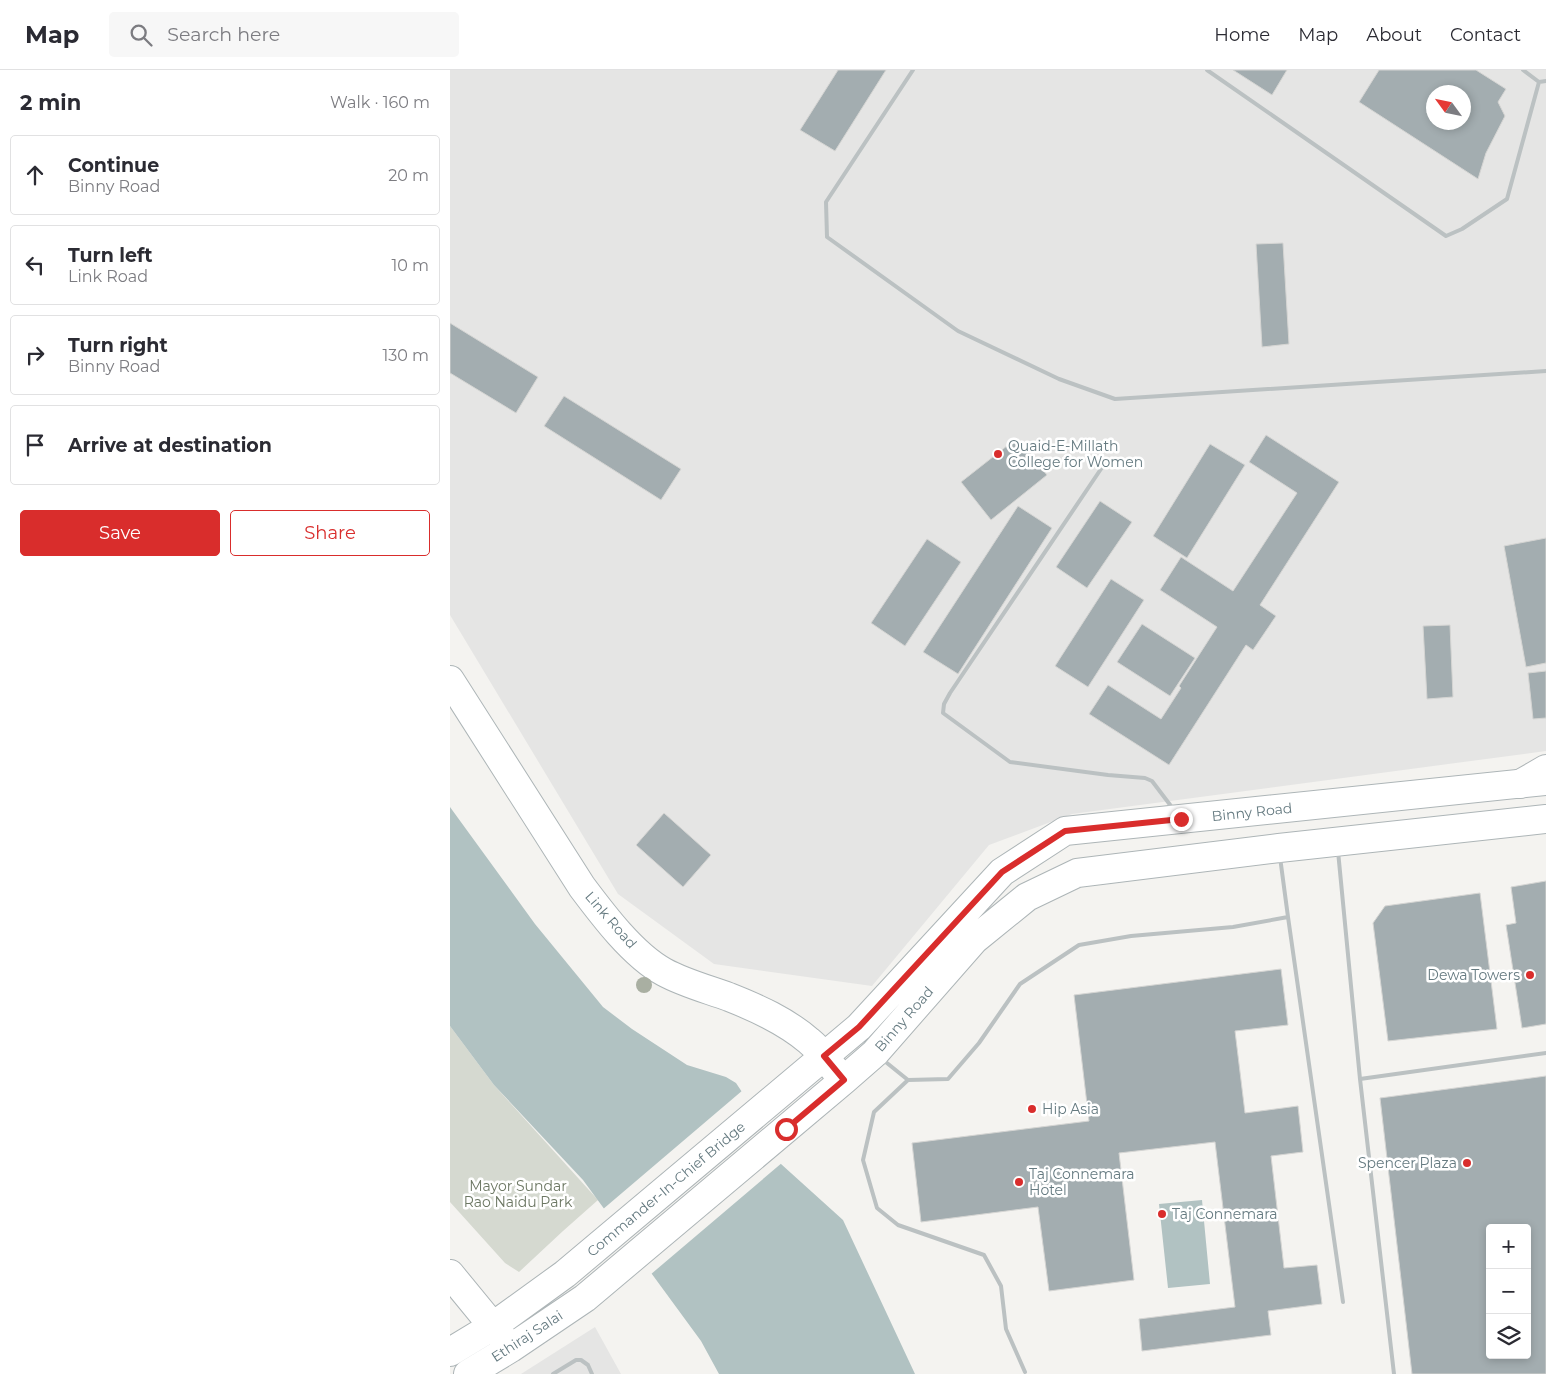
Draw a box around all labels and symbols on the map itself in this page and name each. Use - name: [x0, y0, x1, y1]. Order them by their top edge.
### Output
- north arrow: [1426, 85, 1471, 130]
- place label: Quaid-E-Millath College for Women: [1008, 437, 1143, 471]
- marker: Quaid-E-Millath College for Women: [992, 448, 1004, 460]
- street label: Binny Road: [1211, 799, 1293, 825]
- route end: [1170, 808, 1193, 831]
- street label: Link Road: [581, 888, 641, 952]
- place label: Dewa Towers: [1427, 966, 1520, 984]
- marker: Dewa Towers: [1524, 969, 1536, 981]
- street label: Binny Road: [871, 983, 937, 1055]
- place label: Hip Asia: [1042, 1100, 1099, 1118]
- marker: Hip Asia: [1026, 1103, 1038, 1115]
- street label: Commander-In-Chief Bridge: [583, 1117, 749, 1261]
- route start: [775, 1118, 798, 1141]
- place label: Spencer Plaza: [1358, 1154, 1457, 1172]
- marker: Spencer Plaza: [1461, 1157, 1473, 1169]
- place label: Taj Connemara Hotel: [1029, 1165, 1135, 1199]
- marker: Taj Connemara Hotel: [1013, 1176, 1025, 1188]
- park label: Mayor Sundar Rao Naidu Park: [464, 1177, 573, 1211]
- place label: Taj Connemara: [1172, 1205, 1278, 1223]
- marker: Taj Connemara: [1156, 1208, 1168, 1220]
- street label: Ethiraj Salai: [488, 1306, 566, 1366]

